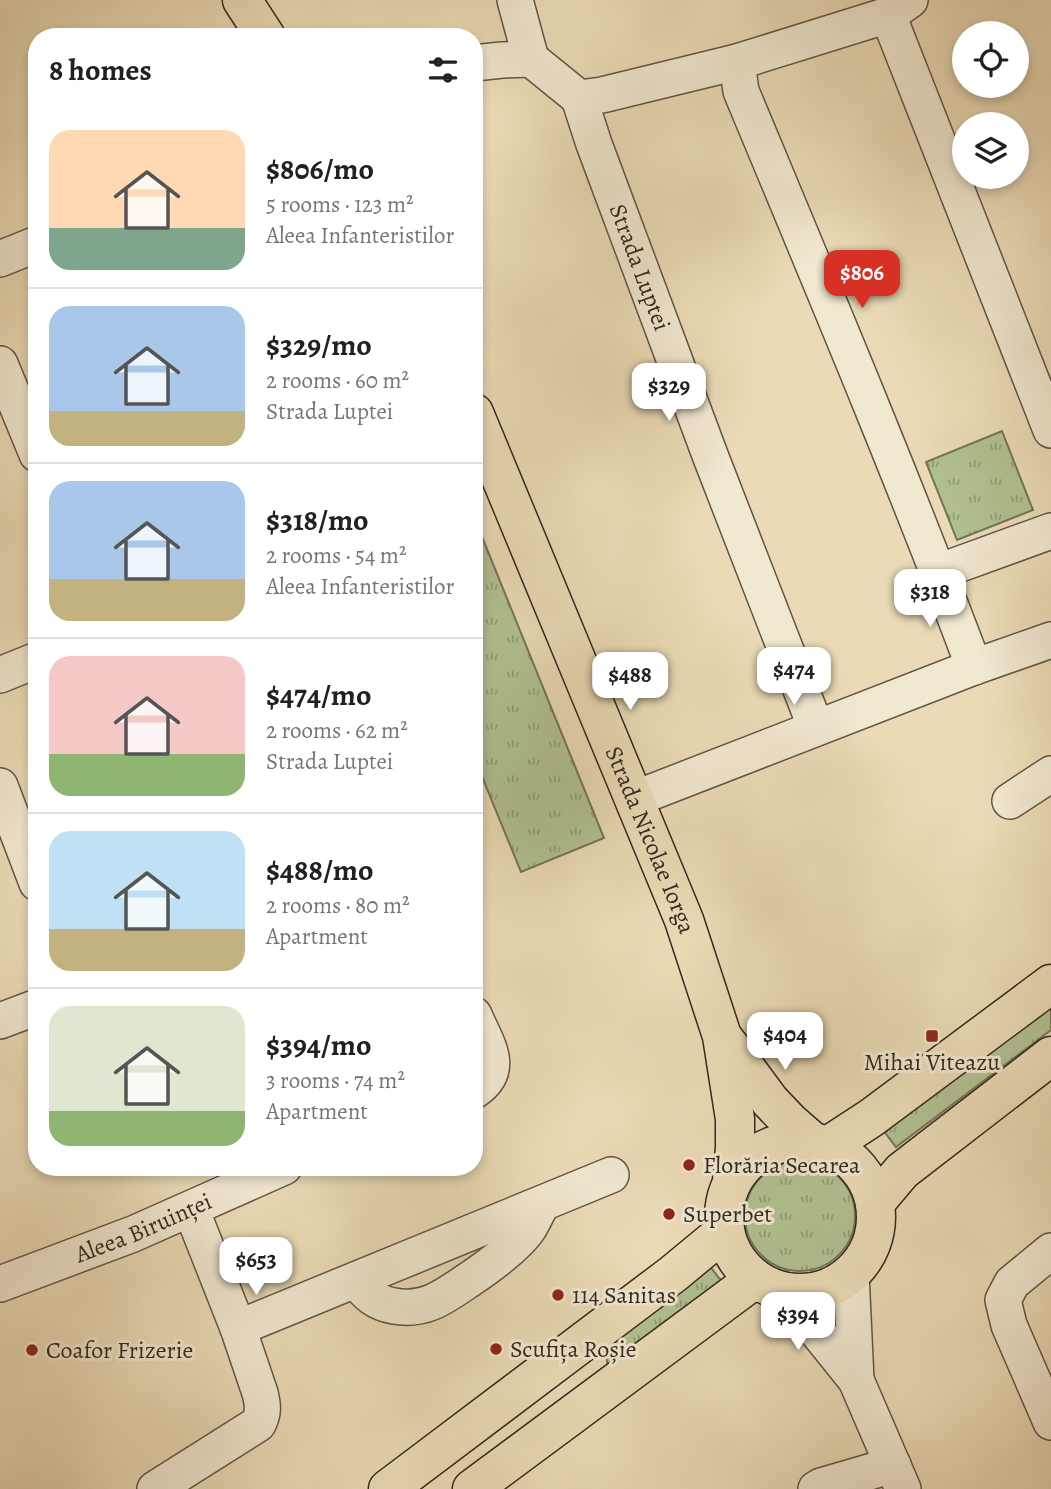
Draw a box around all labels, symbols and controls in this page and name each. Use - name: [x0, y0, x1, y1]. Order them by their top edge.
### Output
- map controls: [952, 21, 1029, 189]
- button: locate: [952, 21, 1029, 98]
- text: 8 homes: [49, 50, 152, 90]
- icon: filters: [424, 51, 462, 89]
- button: layers: [952, 112, 1029, 189]
- text: $806/mo: [266, 149, 374, 189]
- icon: home: [105, 158, 189, 242]
- text: 5 rooms · 123 m²: [266, 189, 414, 220]
- street label: Strada Luptei: [602, 199, 678, 335]
- text: Aleea Infanteristilor: [266, 220, 454, 251]
- pin: $806: [821, 250, 903, 310]
- text: $806: [840, 257, 884, 288]
- text: $329/mo: [266, 325, 372, 365]
- icon: home: [105, 334, 189, 418]
- pin: $329: [628, 364, 710, 423]
- text: 2 rooms · 60 m²: [266, 365, 409, 396]
- text: $329: [648, 370, 690, 401]
- text: Strada Luptei: [266, 396, 393, 427]
- text: $318/mo: [266, 500, 369, 540]
- icon: home: [105, 509, 189, 593]
- text: 2 rooms · 54 m²: [266, 540, 407, 571]
- pin: $318: [889, 570, 971, 629]
- text: Aleea Infanteristilor: [266, 571, 454, 602]
- text: $318: [910, 576, 950, 607]
- pin: $474: [753, 648, 835, 707]
- pin: $488: [589, 652, 671, 712]
- text: $474: [773, 654, 815, 685]
- text: $488: [608, 659, 652, 690]
- text: $474/mo: [266, 675, 371, 715]
- icon: home: [105, 684, 189, 768]
- text: 2 rooms · 62 m²: [266, 715, 408, 746]
- street label: Strada Nicolae Iorga: [598, 741, 704, 938]
- text: Strada Luptei: [266, 746, 393, 777]
- text: $488/mo: [266, 850, 373, 890]
- icon: home: [105, 859, 189, 943]
- text: 2 rooms · 80 m²: [266, 890, 410, 921]
- text: Apartment: [266, 921, 368, 952]
- pin: $404: [744, 1012, 826, 1072]
- text: $404: [763, 1019, 807, 1050]
- text: $394/mo: [266, 1025, 371, 1065]
- marker: Mihai Viteazu: [924, 1028, 940, 1044]
- icon: home: [105, 1034, 189, 1118]
- place label: Mihai Viteazu: [864, 1046, 1000, 1078]
- text: 3 rooms · 74 m²: [266, 1065, 405, 1096]
- text: Apartment: [266, 1096, 368, 1127]
- place label: Florăria Secarea: [703, 1149, 861, 1181]
- marker: Florăria Secarea: [681, 1157, 697, 1173]
- street label: Aleea Biruinței: [70, 1185, 217, 1271]
- place label: Superbet: [683, 1198, 772, 1230]
- marker: Superbet: [661, 1206, 677, 1222]
- pin: $653: [215, 1238, 297, 1297]
- text: $653: [235, 1244, 277, 1275]
- place label: 114 Sanitas: [572, 1279, 676, 1311]
- marker: 114 Sanitas: [550, 1287, 566, 1303]
- pin: $394: [757, 1292, 839, 1352]
- text: $394: [777, 1299, 819, 1330]
- place label: Scufița Roșie: [510, 1333, 636, 1365]
- place label: Coafor Frizerie: [46, 1334, 193, 1366]
- marker: Scufița Roșie: [488, 1341, 504, 1357]
- marker: Coafor Frizerie: [24, 1342, 40, 1358]

